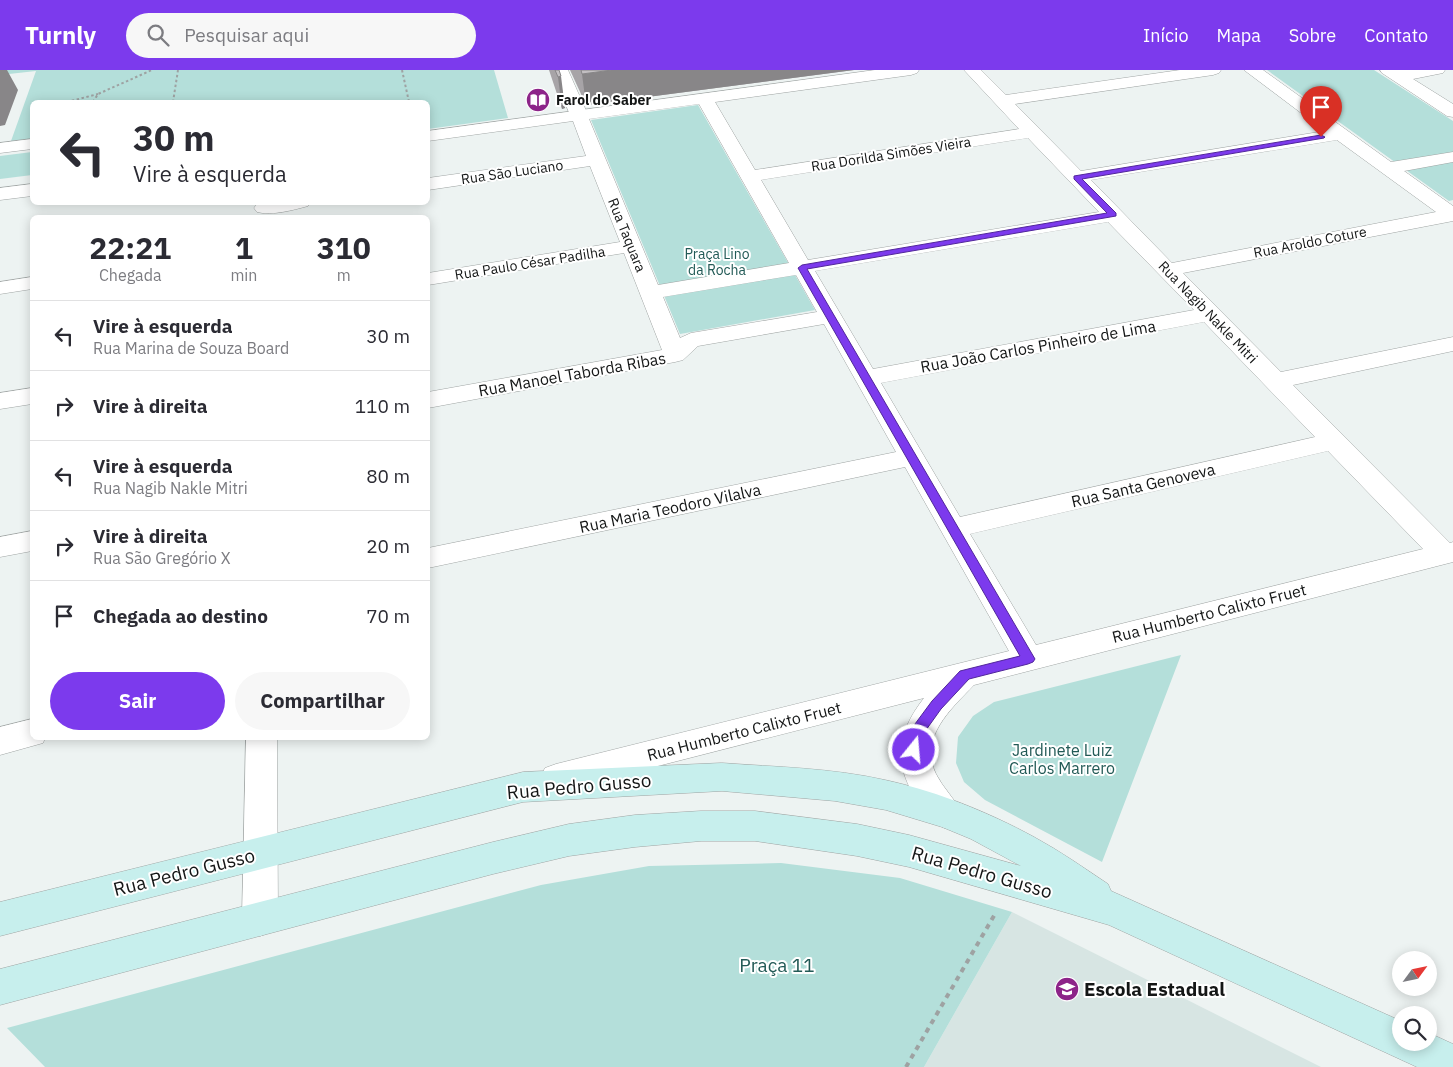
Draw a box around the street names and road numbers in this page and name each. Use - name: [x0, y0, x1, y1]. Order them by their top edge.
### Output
- street label: Rua Dorilda Simões Vieira: [810, 132, 973, 176]
- street label: Rua São Luciano: [460, 156, 564, 188]
- street label: Rua Taquara: [604, 195, 650, 275]
- street label: Rua Aroldo Coture: [1252, 222, 1368, 262]
- street label: Rua Paulo César Padilha: [453, 242, 607, 284]
- street label: Rua Nagib Nakle Mitri: [1155, 257, 1261, 367]
- street label: Rua João Carlos Pinheiro de Lima: [919, 315, 1158, 377]
- street label: Rua Manoel Taborda Ribas: [477, 348, 667, 400]
- street label: Rua Santa Genoveva: [1069, 459, 1217, 511]
- street label: Rua Maria Teodoro Vilalva: [577, 479, 763, 537]
- street label: Rua Humberto Calixto Fruet: [1110, 579, 1308, 647]
- street label: Rua Humberto Calixto Fruet: [645, 697, 843, 765]
- street label: Rua Pedro Gusso: [506, 768, 652, 804]
- street label: Rua Pedro Gusso: [909, 840, 1055, 904]
- street label: Rua Pedro Gusso: [111, 843, 257, 901]

